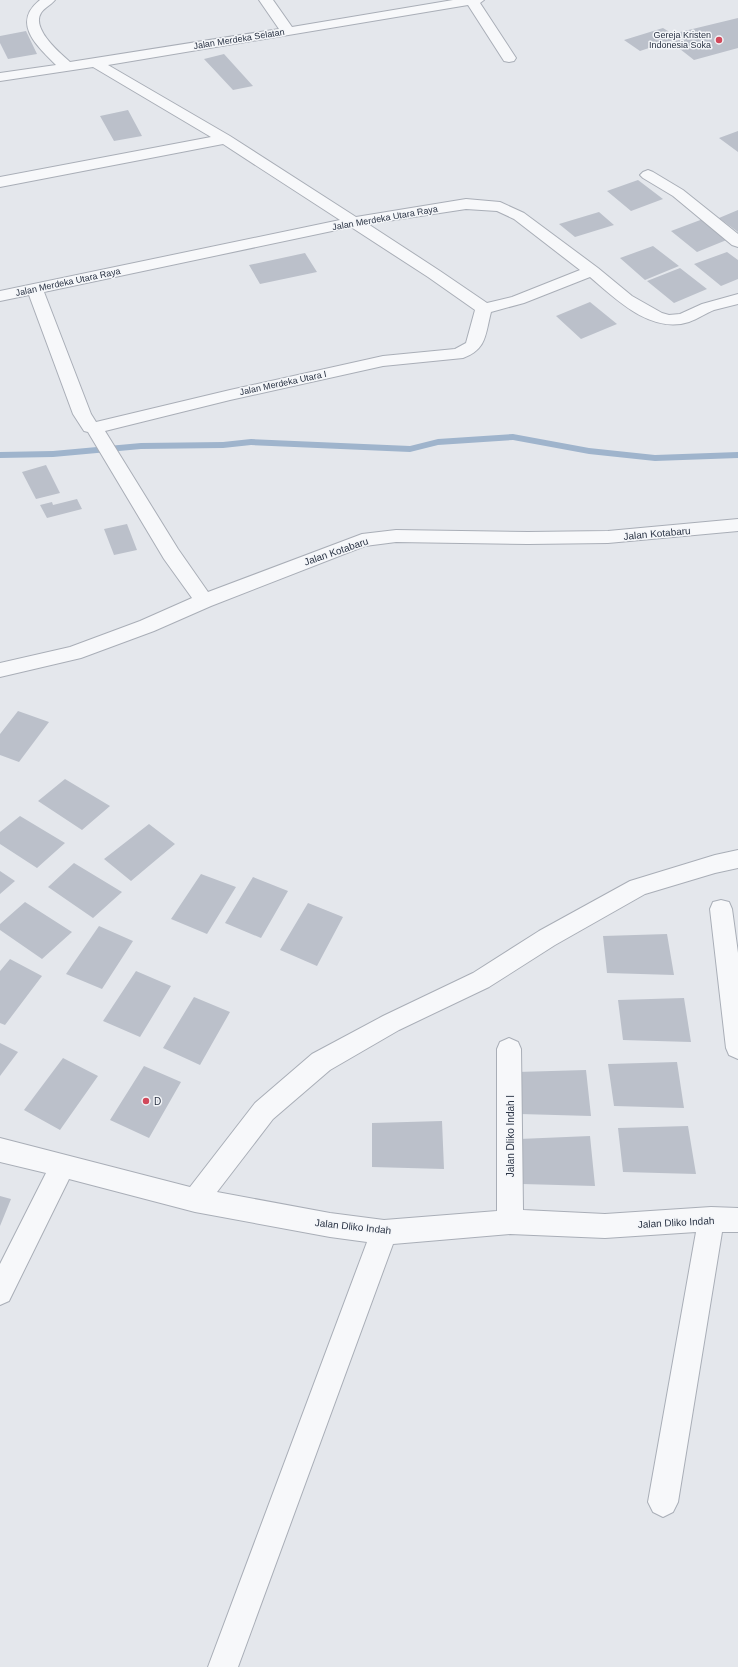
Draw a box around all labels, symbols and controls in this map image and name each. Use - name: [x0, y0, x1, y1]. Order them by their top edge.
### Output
- street label: Jalan Merdeka Selatan: [193, 27, 285, 51]
- place label: Gereja Kristen Indonesia Soka: [649, 30, 711, 50]
- marker: Gereja Kristen Indonesia Soka: [714, 35, 724, 45]
- street label: Jalan Merdeka Utara Raya: [331, 204, 439, 232]
- street label: Jalan Merdeka Utara Raya: [15, 266, 121, 298]
- street label: Jalan Merdeka Utara I: [239, 369, 327, 397]
- street label: Jalan Kotabaru: [623, 525, 691, 542]
- street label: Jalan Kotabaru: [303, 535, 370, 568]
- street label: Jalan Dliko Indah I: [505, 1095, 516, 1177]
- marker: D: [141, 1096, 151, 1106]
- place label: D: [154, 1096, 161, 1107]
- street label: Jalan Dliko Indah: [637, 1215, 715, 1230]
- street label: Jalan Dliko Indah: [314, 1217, 392, 1236]

